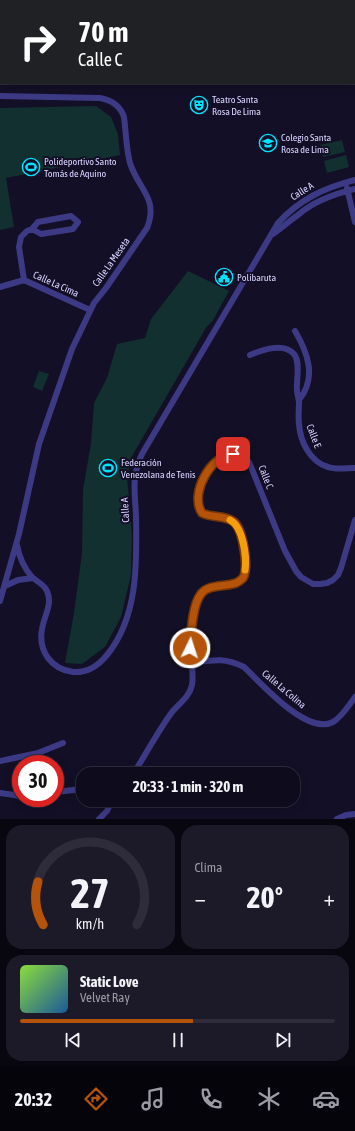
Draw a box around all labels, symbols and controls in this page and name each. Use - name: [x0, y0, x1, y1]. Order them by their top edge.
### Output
- icon: right: [12, 16, 64, 68]
- text: 70 m: [78, 16, 128, 48]
- text: Calle C: [78, 49, 123, 70]
- place label: Teatro Santa Rosa De Lima: [212, 94, 261, 117]
- theatre icon: Teatro Santa Rosa De Lima: [189, 95, 209, 115]
- place label: Colegio Santa Rosa de Lima: [281, 132, 332, 155]
- school or university icon: Colegio Santa Rosa de Lima: [258, 133, 278, 153]
- place label: Polideportivo Santo Tomás de Aquino: [44, 156, 117, 179]
- sports icon: Polideportivo Santo Tomás de Aquino: [21, 157, 41, 177]
- street label: Calle A: [288, 180, 316, 202]
- street label: Calle La Meseta: [90, 235, 132, 289]
- public building icon: Polibaruta: [214, 267, 234, 287]
- street label: Calle La Cima: [31, 269, 81, 299]
- place label: Polibaruta: [237, 272, 276, 283]
- street label: Calle E: [304, 423, 324, 450]
- pin: [216, 437, 250, 471]
- icon: arrive: [222, 443, 244, 465]
- place label: Federación Venezolana de Tenis: [121, 457, 196, 480]
- sports icon: Federación Venezolana de Tenis: [98, 458, 118, 478]
- street label: Calle C: [256, 463, 276, 491]
- street label: Calle A: [119, 497, 131, 523]
- position arrow: [169, 627, 211, 669]
- street label: Calle La Colina: [260, 667, 308, 711]
- speed limit sign: 30: [12, 755, 64, 807]
- text: 20:33 · 1 min · 320 m: [133, 778, 243, 795]
- text: Clima: [195, 860, 222, 875]
- text: 27: [71, 869, 110, 917]
- text: 20°: [247, 880, 283, 914]
- text: −: [195, 885, 206, 911]
- text: +: [324, 885, 335, 911]
- text: km/h: [76, 916, 104, 932]
- text: Static Love: [80, 973, 139, 990]
- text: Velvet Ray: [80, 990, 130, 1005]
- icon: previous: [62, 1029, 84, 1051]
- icon: pause: [167, 1029, 189, 1051]
- icon: next: [272, 1029, 294, 1051]
- icon: directions: [82, 1085, 110, 1113]
- icon: music: [139, 1085, 167, 1113]
- icon: phone: [197, 1085, 225, 1113]
- icon: climate: [255, 1085, 283, 1113]
- icon: car: [312, 1085, 340, 1113]
- text: 20:32: [15, 1089, 52, 1110]

